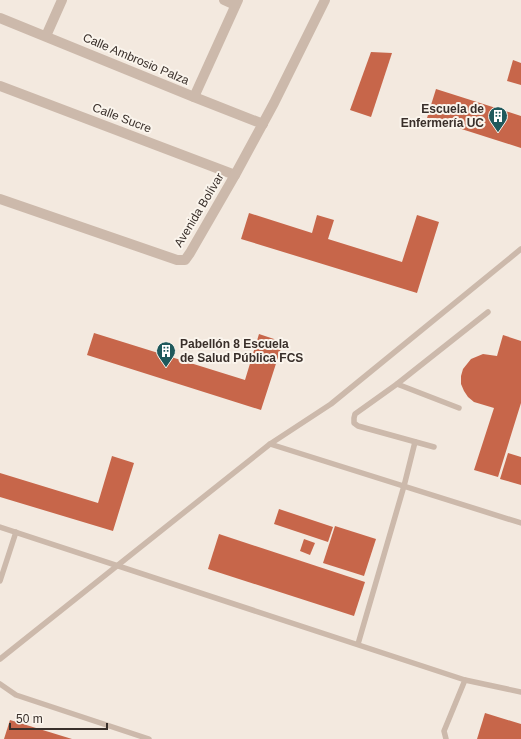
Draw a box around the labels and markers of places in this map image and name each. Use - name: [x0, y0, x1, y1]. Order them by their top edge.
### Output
- place label: Escuela de Enfermería UC: [401, 102, 484, 130]
- building icon: Escuela de Enfermería UC: [487, 105, 509, 133]
- place label: Pabellón 8 Escuela de Salud Pública FCS: [180, 337, 303, 365]
- building icon: Pabellón 8 Escuela de Salud Pública FCS: [155, 340, 177, 368]

